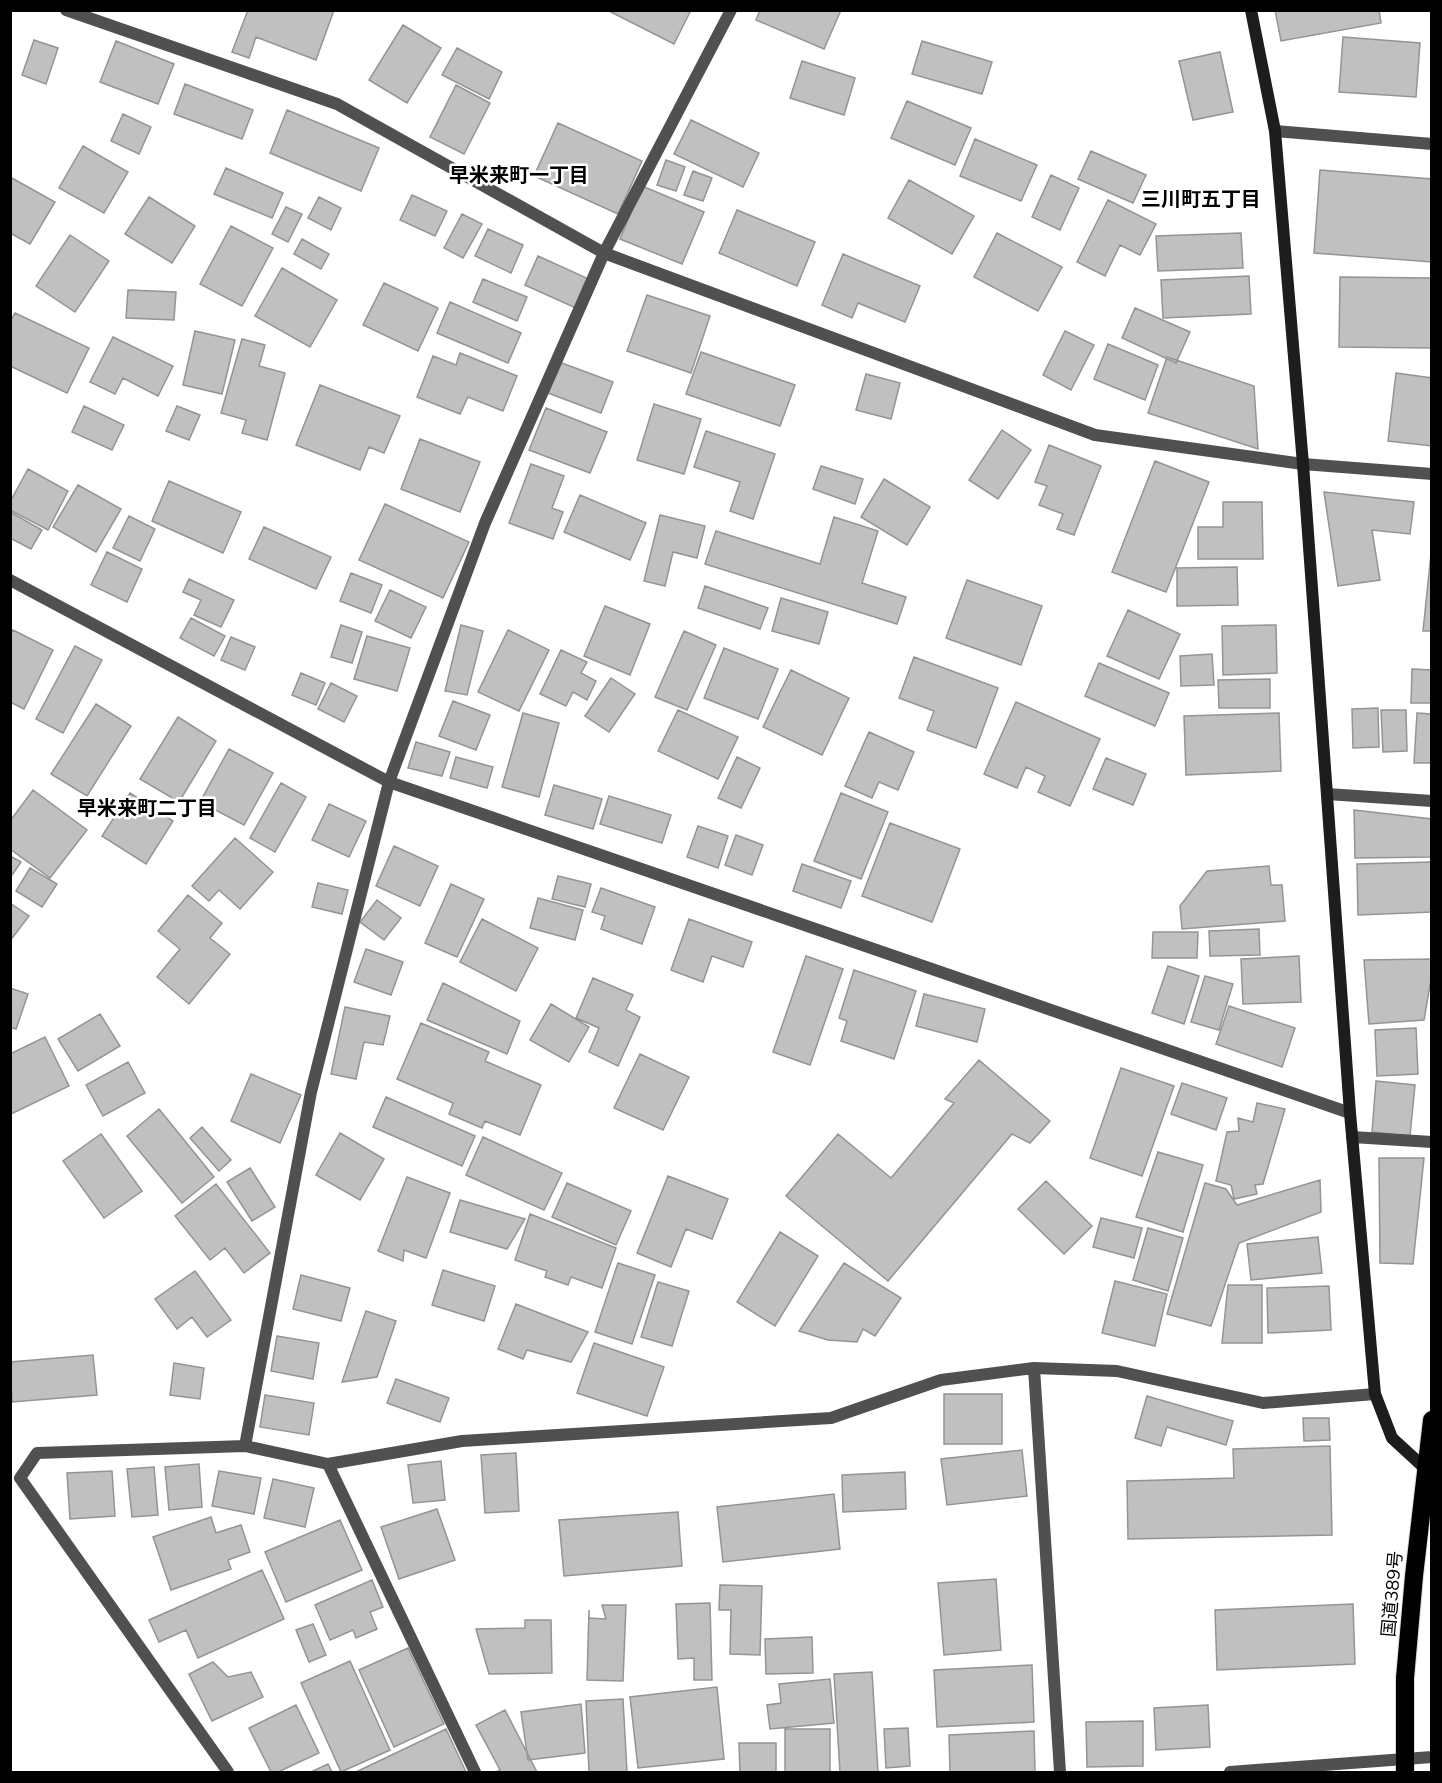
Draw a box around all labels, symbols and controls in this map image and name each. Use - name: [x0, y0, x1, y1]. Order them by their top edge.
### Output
- district label: 早米来町一丁目: [449, 162, 589, 187]
- district label: 三川町五丁目: [1141, 186, 1261, 211]
- district label: 早米来町二丁目: [77, 795, 217, 820]
- street label: 国道389号: [1376, 1550, 1407, 1638]

